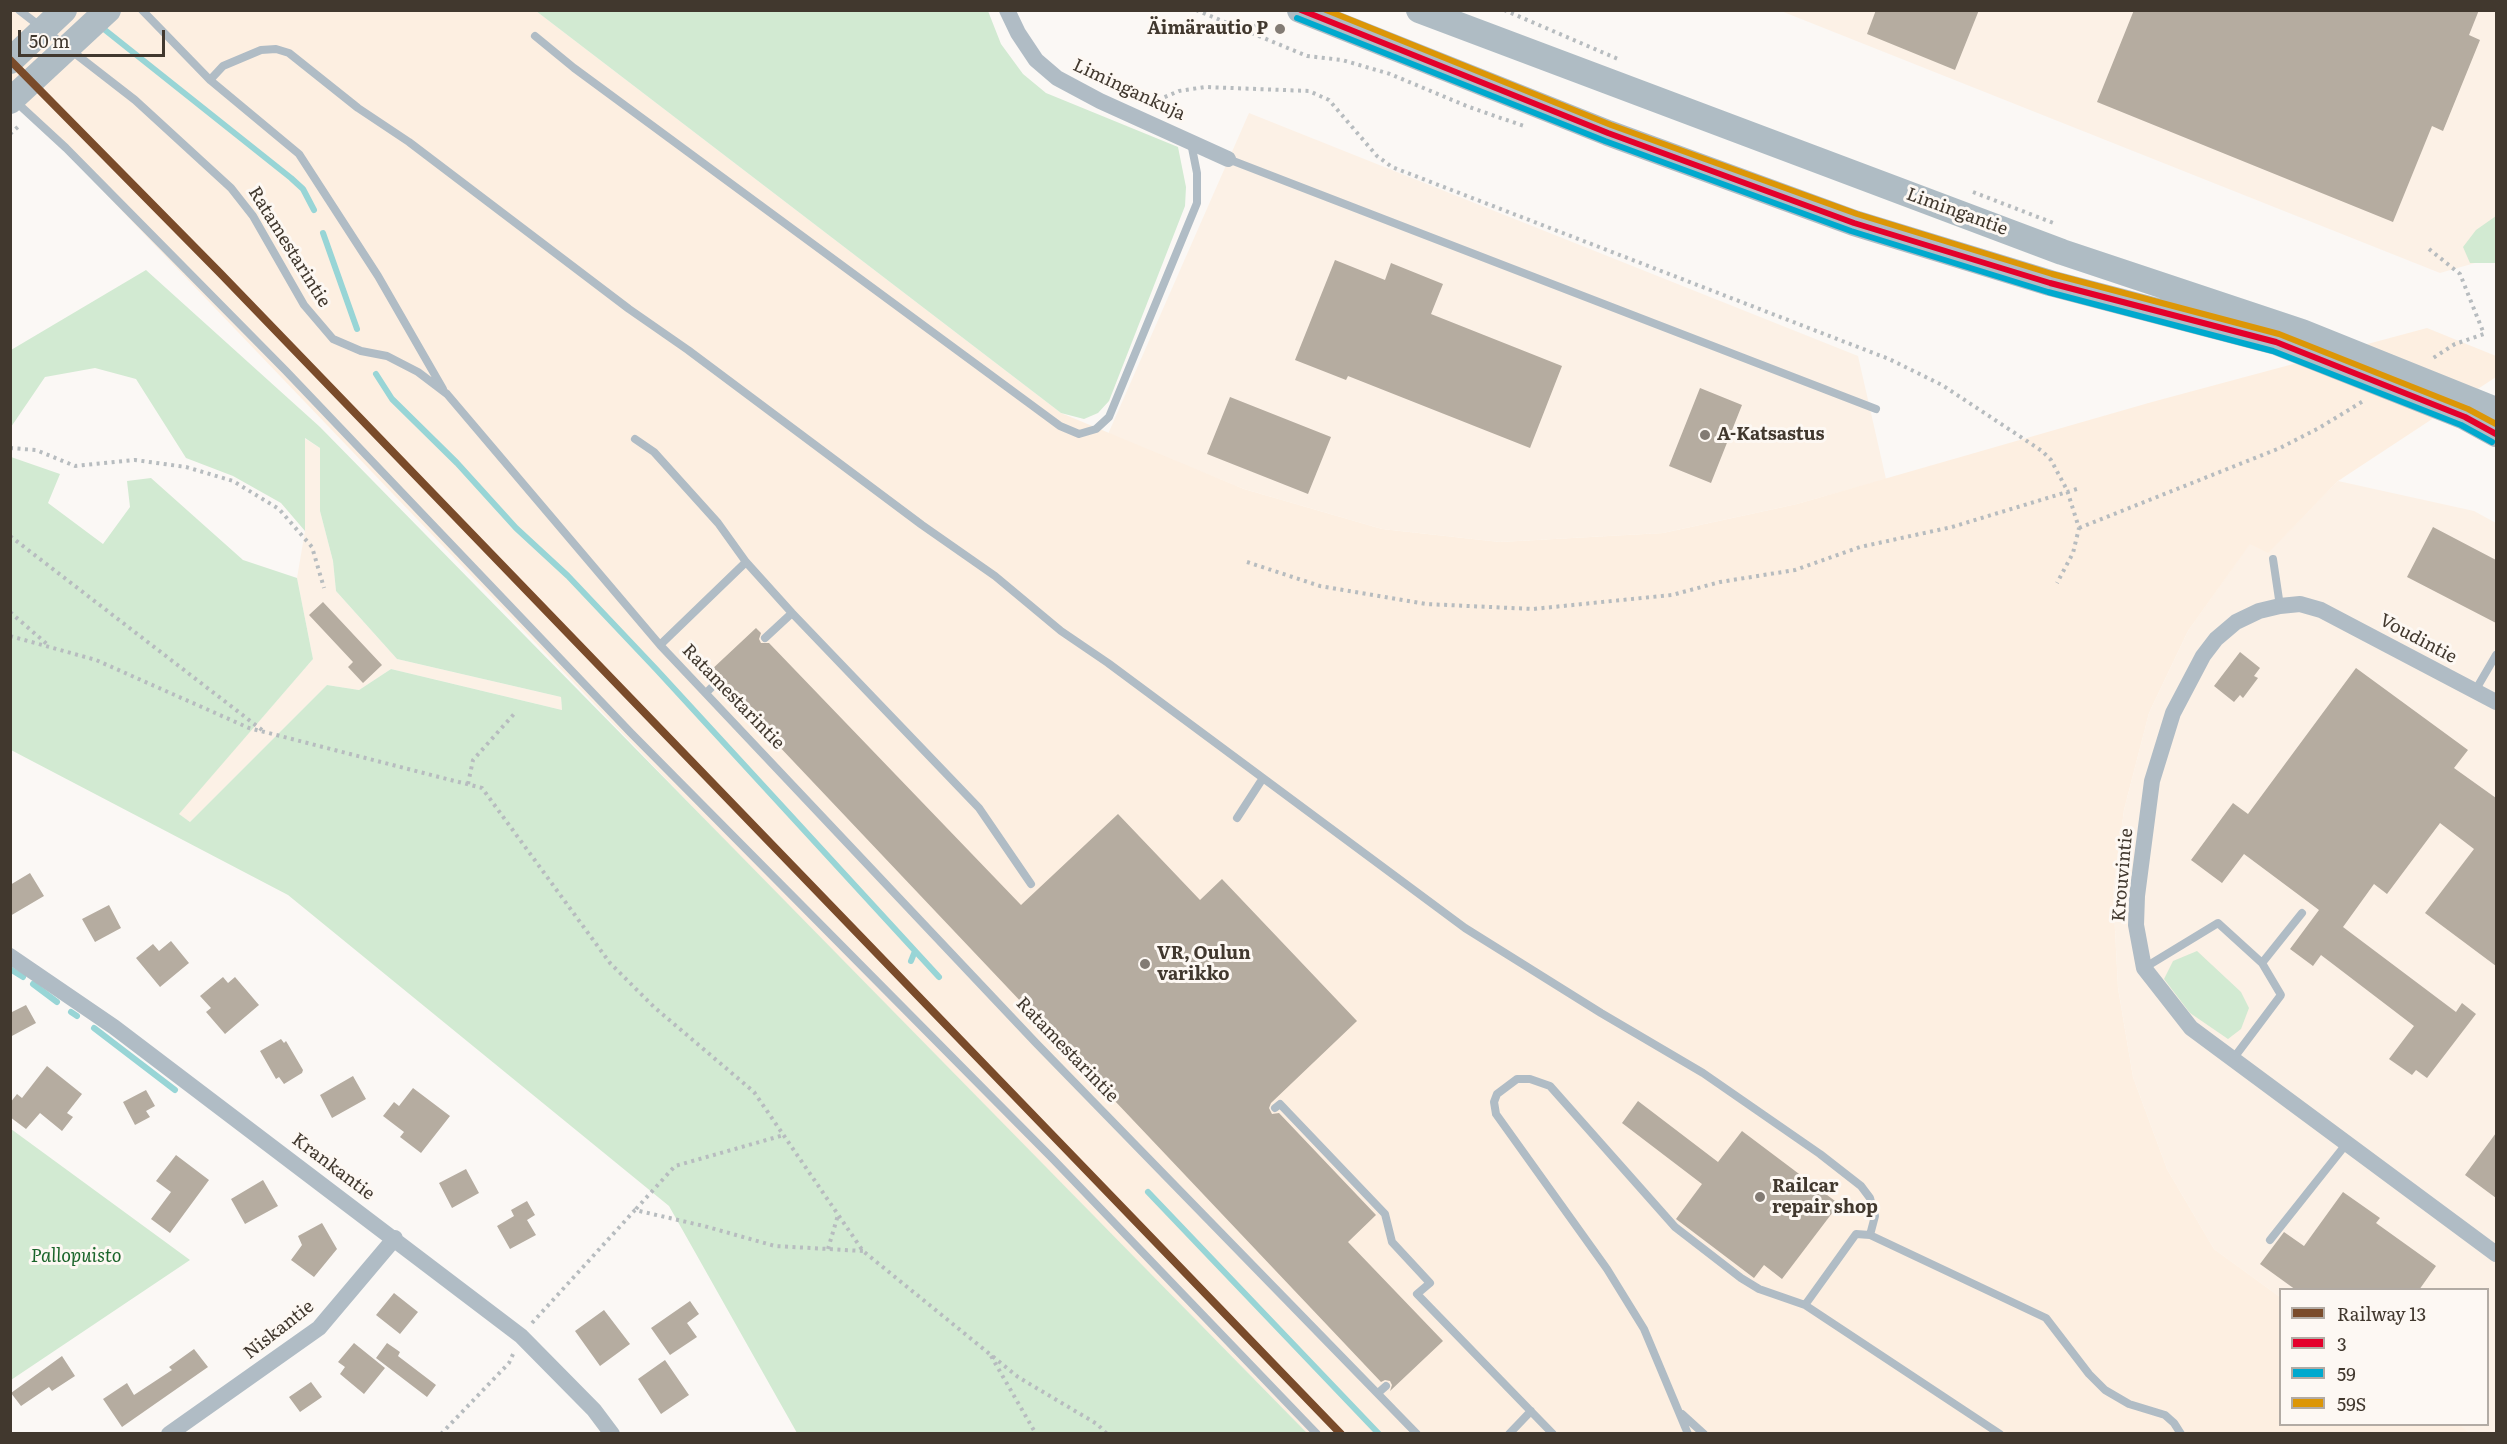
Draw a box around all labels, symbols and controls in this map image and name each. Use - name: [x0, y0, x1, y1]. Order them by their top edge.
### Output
- scale bar: [21, 18, 168, 56]
- place label: Äimärautio P: [1147, 18, 1268, 40]
- marker: Äimärautio P: [1273, 22, 1287, 36]
- text: 50 m: [29, 27, 70, 54]
- street label: Limingankuja: [1069, 55, 1189, 125]
- street label: Ratamestarintie: [243, 183, 335, 311]
- street label: Limingantie: [1903, 184, 2011, 240]
- place label: A-Katsastus: [1717, 424, 1825, 446]
- marker: A-Katsastus: [1698, 428, 1712, 442]
- street label: Voudintie: [2376, 610, 2460, 668]
- street label: Ratamestarintie: [677, 640, 789, 754]
- street label: Krouvintie: [2108, 827, 2138, 923]
- place label: VR, Oulun varikko: [1157, 943, 1251, 986]
- marker: VR, Oulun varikko: [1138, 957, 1152, 971]
- street label: Ratamestarintie: [1011, 993, 1123, 1107]
- street label: Krankantie: [287, 1129, 379, 1205]
- place label: Railcar repair shop: [1772, 1176, 1878, 1218]
- marker: Railcar repair shop: [1753, 1190, 1767, 1204]
- park label: Pallopuisto: [31, 1246, 121, 1268]
- legend: [2279, 1288, 2489, 1426]
- street label: Niskantie: [240, 1296, 318, 1364]
- text: Railway 13: [2337, 1300, 2426, 1327]
- text: 3: [2337, 1330, 2347, 1357]
- text: 59: [2337, 1360, 2356, 1387]
- text: 59S: [2337, 1390, 2366, 1417]

